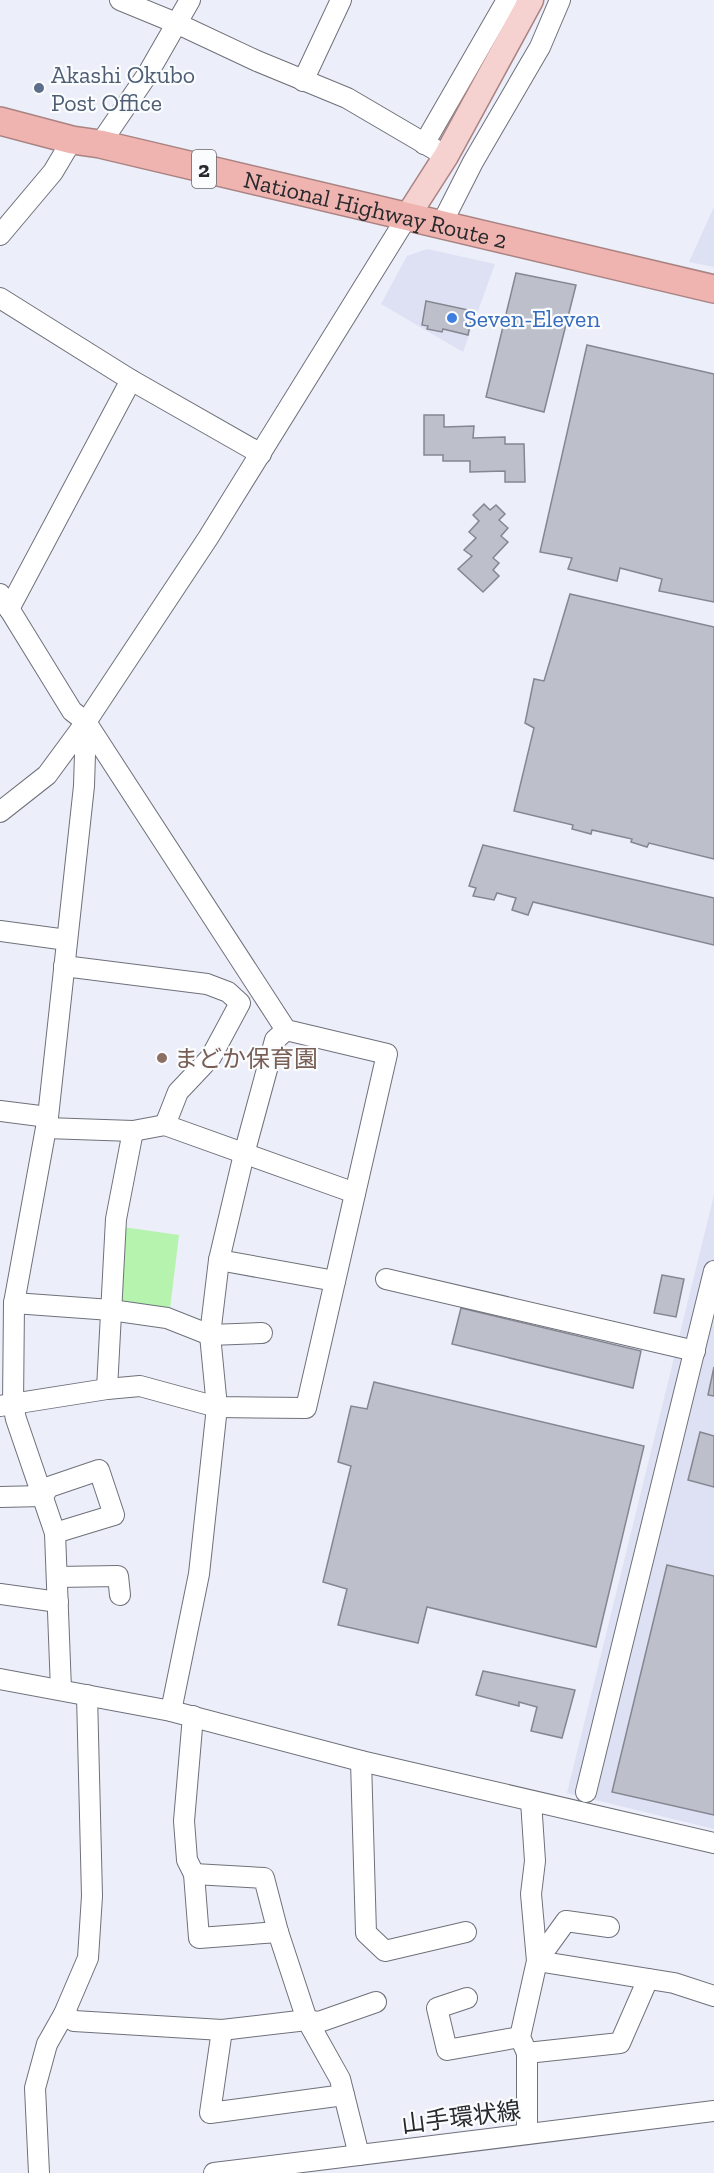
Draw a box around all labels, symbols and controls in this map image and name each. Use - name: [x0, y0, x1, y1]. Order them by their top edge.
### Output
- place label: Akashi Okubo Post Office: [51, 60, 195, 117]
- marker: Akashi Okubo Post Office: [32, 81, 46, 95]
- road number: 2: [192, 150, 216, 188]
- street label: National Highway Route 2: [241, 164, 510, 254]
- place label: Seven-Eleven: [464, 304, 600, 333]
- marker: Seven-Eleven: [445, 311, 459, 325]
- place label: まどか保育園: [174, 1044, 318, 1073]
- marker: まどか保育園: [155, 1051, 169, 1065]
- street label: 山手環状線: [400, 2095, 522, 2139]

